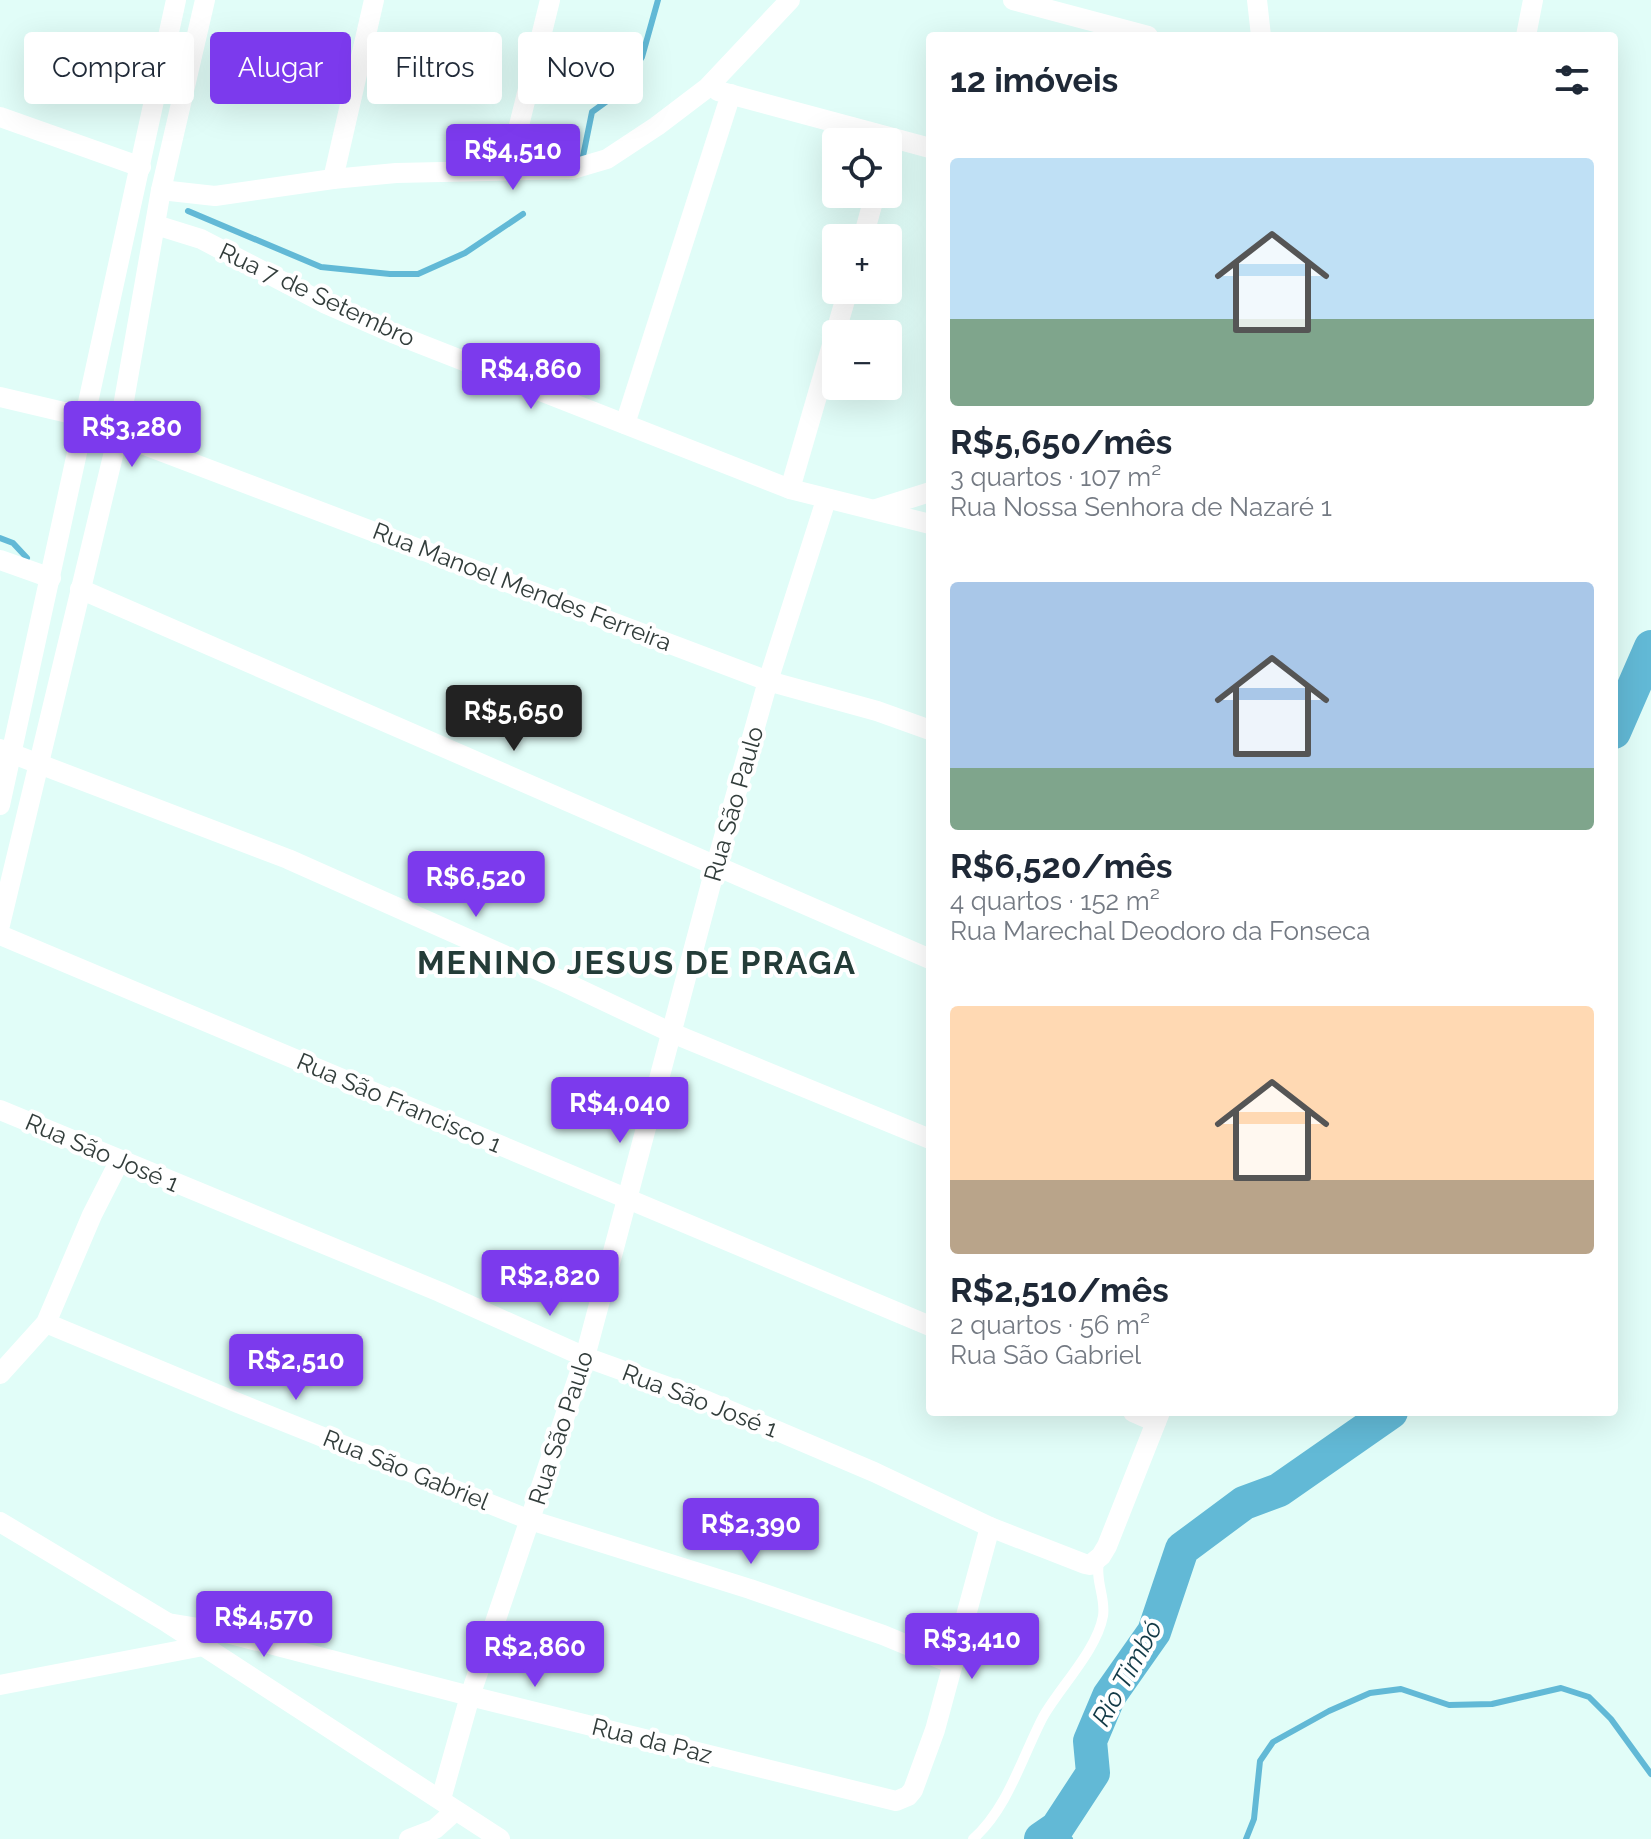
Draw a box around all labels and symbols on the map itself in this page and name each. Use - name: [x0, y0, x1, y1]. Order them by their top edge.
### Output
- pin: R$4,510: [439, 124, 587, 192]
- street label: Rua 7 de Setembro: [215, 236, 420, 353]
- pin: R$4,860: [457, 343, 605, 411]
- pin: R$3,280: [58, 401, 206, 469]
- street label: Rua Manoel Mendes Ferreira: [369, 516, 676, 657]
- pin: R$5,650: [440, 685, 588, 753]
- street label: Rua São Paulo: [698, 723, 770, 885]
- pin: R$6,520: [402, 851, 550, 919]
- district label: MENINO JESUS DE PRAGA: [417, 944, 857, 981]
- street label: Rua São Francisco 1: [293, 1046, 506, 1159]
- pin: R$4,040: [546, 1077, 694, 1145]
- street label: Rua São José 1: [21, 1107, 183, 1198]
- pin: R$2,820: [476, 1250, 624, 1318]
- pin: R$2,510: [222, 1334, 370, 1402]
- street label: Rua São Paulo: [522, 1347, 599, 1508]
- street label: Rua São José 1: [618, 1358, 782, 1443]
- street label: Rua São Gabriel: [319, 1423, 494, 1516]
- pin: R$2,390: [677, 1498, 825, 1566]
- pin: R$4,570: [190, 1591, 338, 1659]
- pin: R$3,410: [898, 1613, 1046, 1681]
- water label: Rio Timbó: [1086, 1615, 1168, 1731]
- pin: R$2,860: [461, 1621, 609, 1689]
- street label: Rua da Paz: [589, 1712, 715, 1769]

